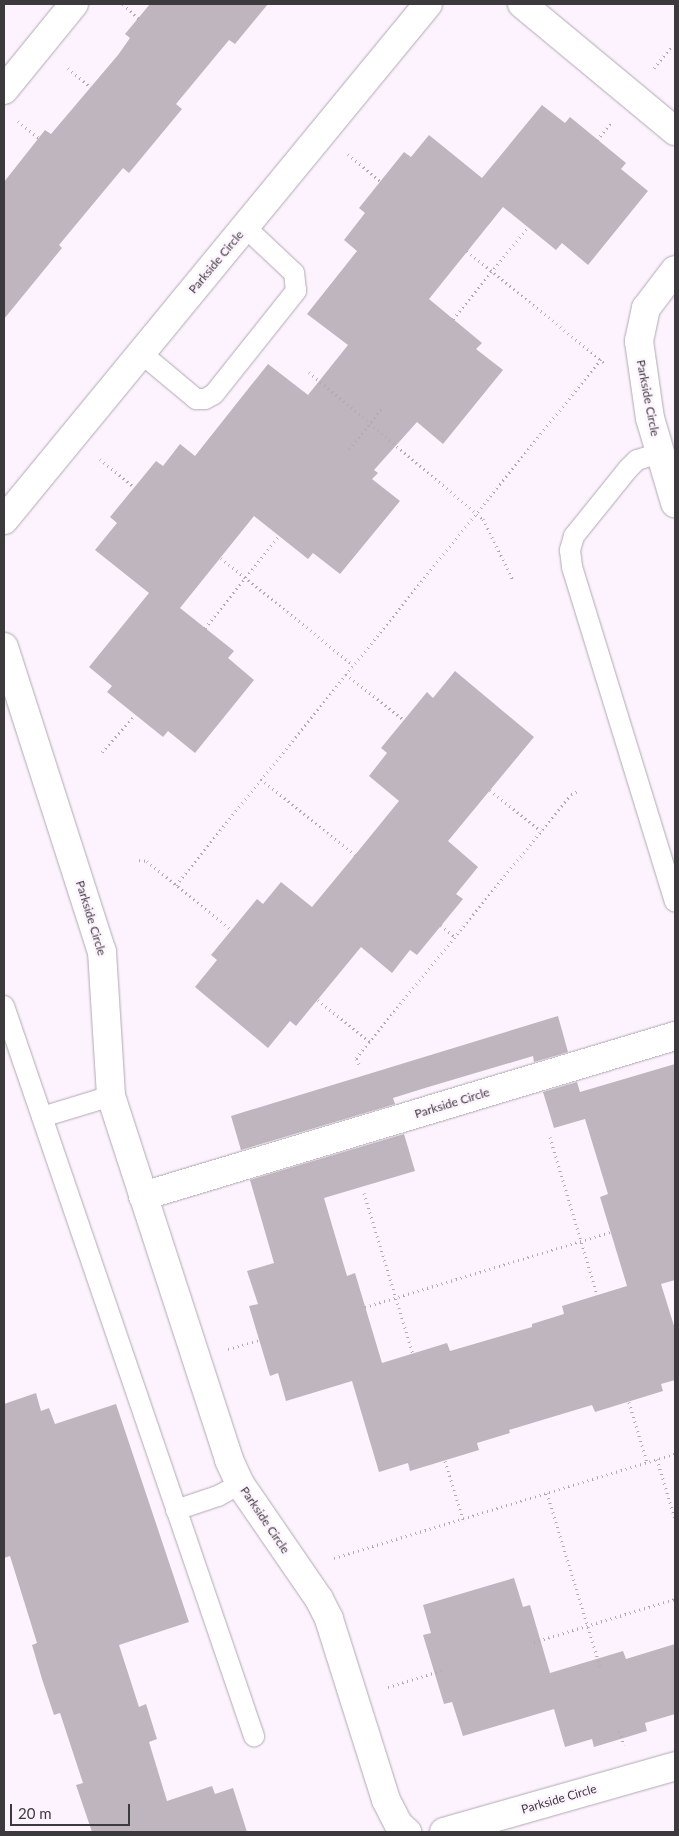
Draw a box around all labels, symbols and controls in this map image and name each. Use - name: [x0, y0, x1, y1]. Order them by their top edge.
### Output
- street label: Parkside Circle: [186, 228, 246, 296]
- street label: Parkside Circle: [634, 359, 662, 437]
- street label: Parkside Circle: [73, 879, 109, 957]
- street label: Parkside Circle: [413, 1085, 491, 1121]
- street label: Parkside Circle: [237, 1484, 293, 1556]
- street label: Parkside Circle: [520, 1781, 598, 1817]
- scale bar: [12, 1794, 132, 1826]
- text: 20 m: [18, 1804, 52, 1822]

